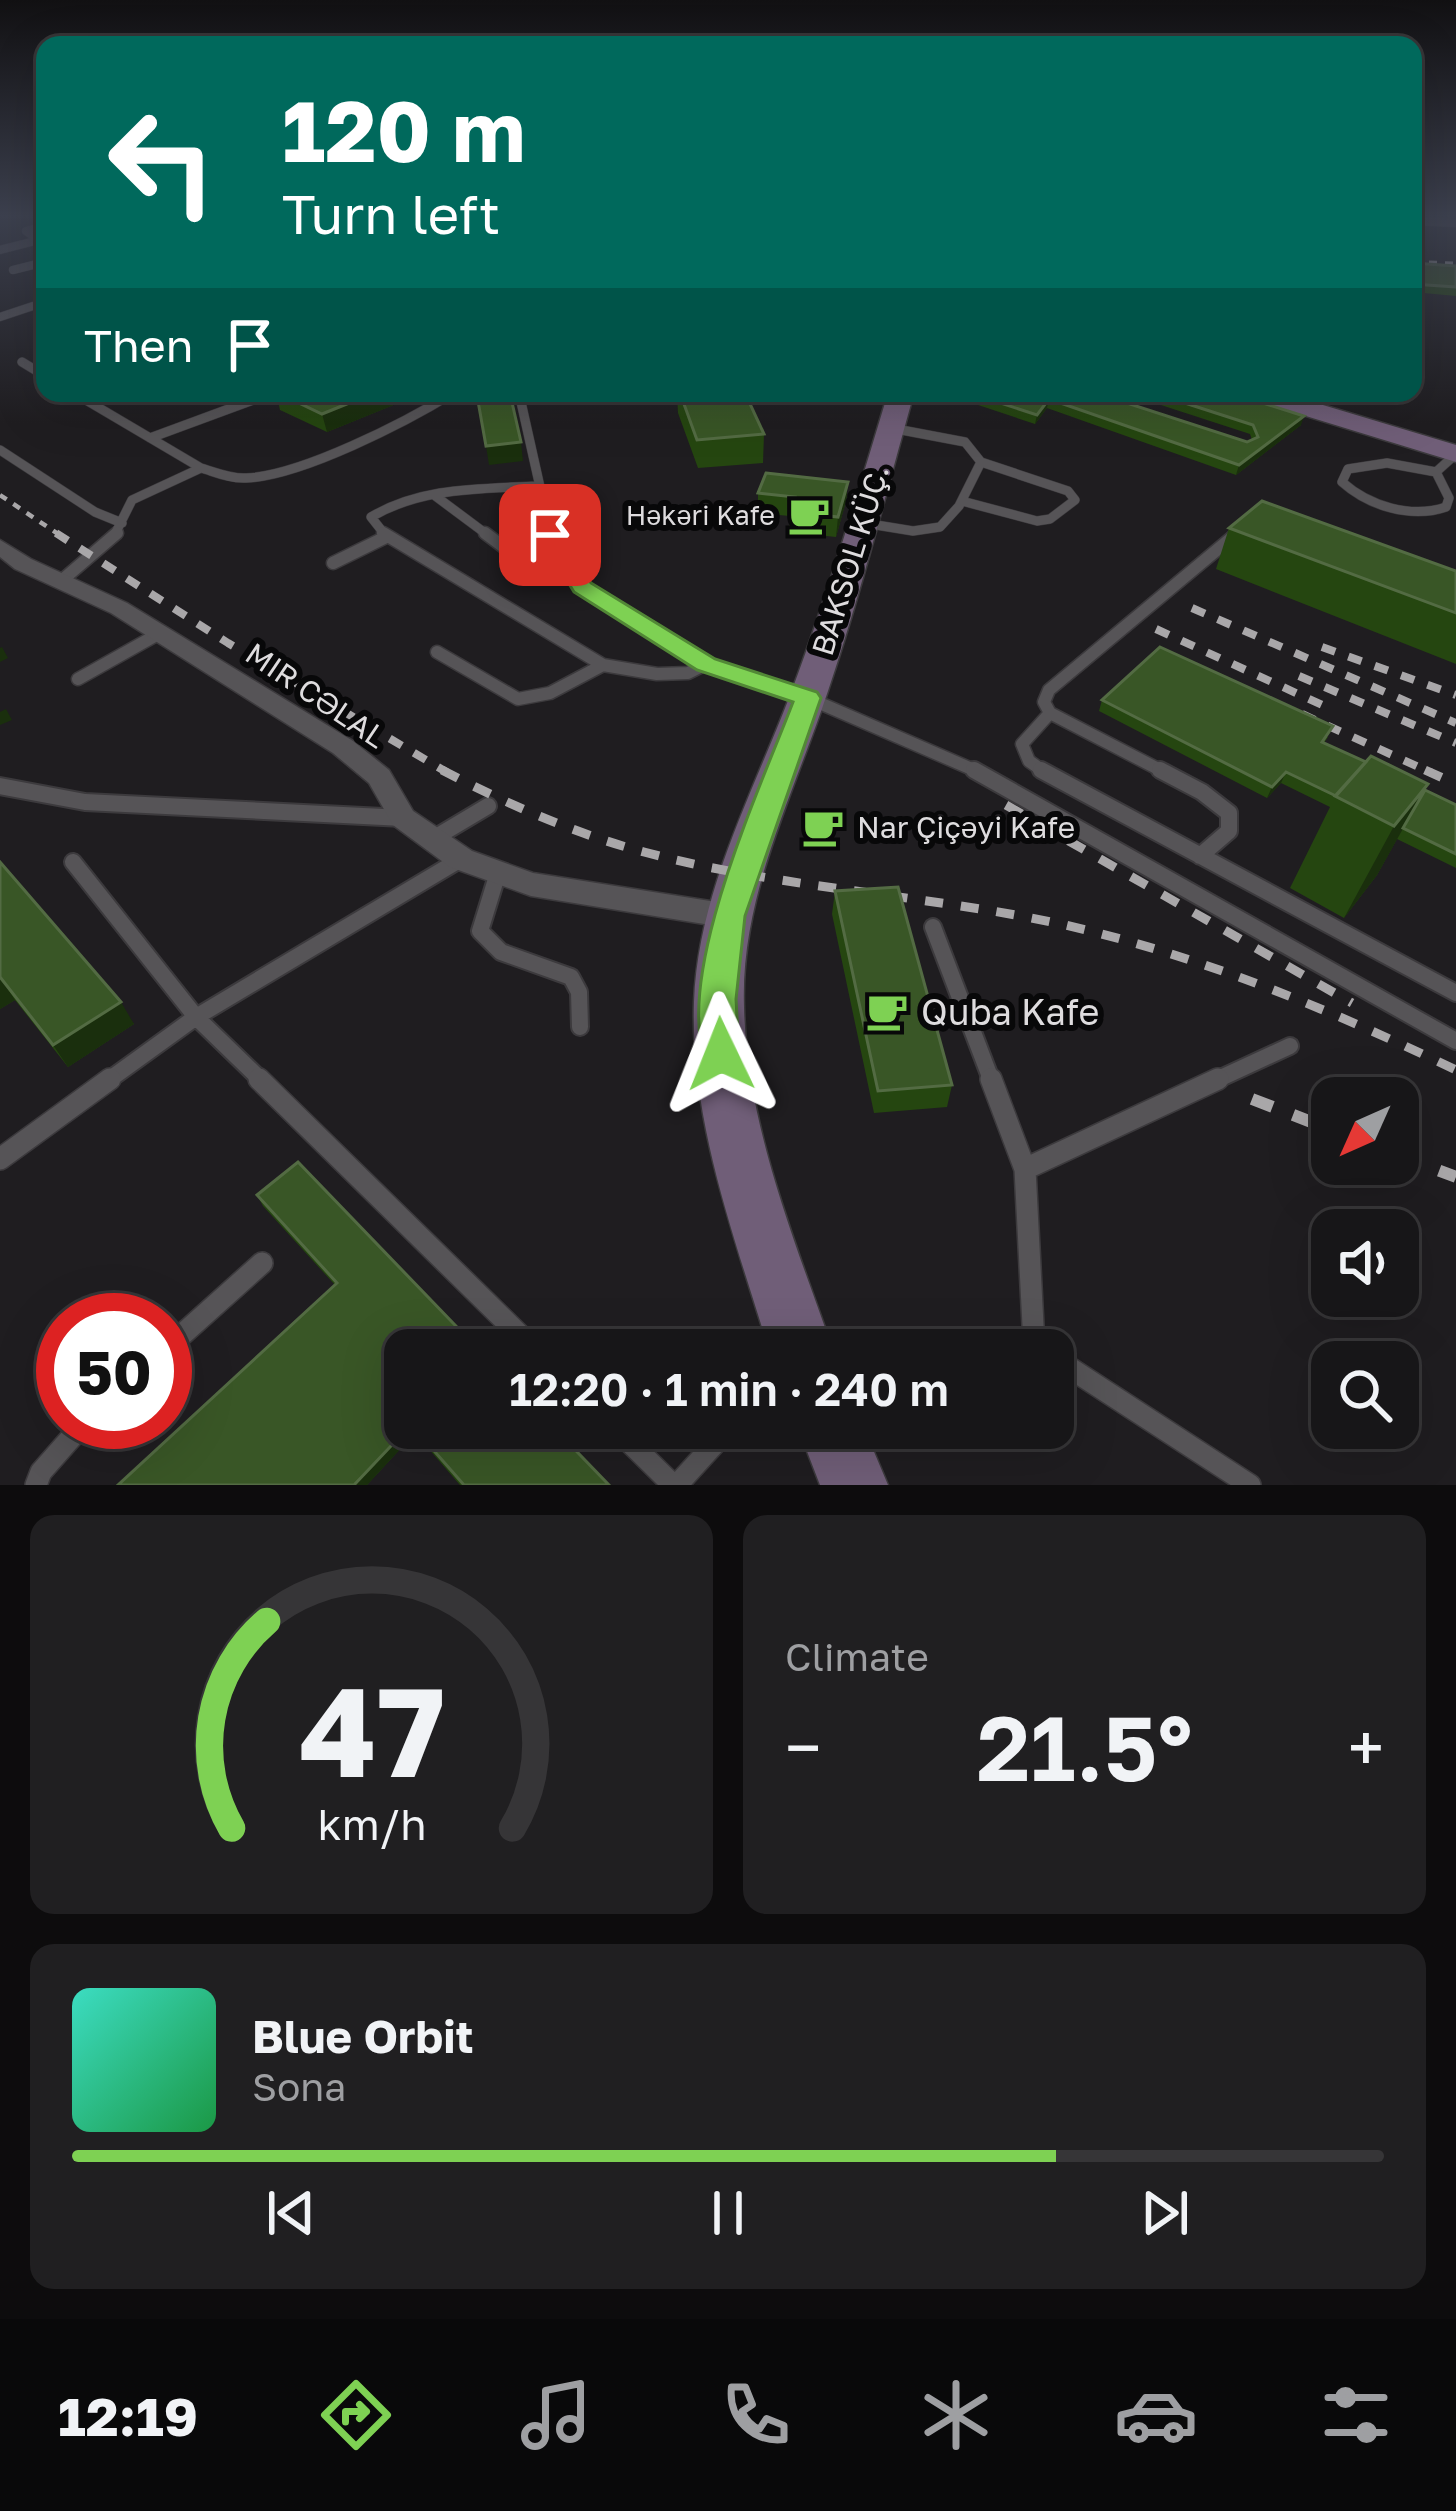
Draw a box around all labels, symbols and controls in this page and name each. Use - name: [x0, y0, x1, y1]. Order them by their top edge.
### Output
- text: 120 m: [282, 80, 526, 180]
- icon: left: [84, 84, 240, 240]
- text: Turn left: [282, 181, 500, 246]
- icon: arrive: [217, 312, 283, 378]
- text: Then: [84, 318, 193, 372]
- street label: BAKSOL KÜÇ.: [804, 460, 896, 660]
- pin: [499, 484, 601, 586]
- cafe icon: Həkəri Kafe: [786, 492, 832, 538]
- place label: Həkəri Kafe: [626, 499, 775, 531]
- icon: arrive: [517, 502, 583, 568]
- street label: MIR CƏLAL: [239, 635, 393, 755]
- cafe icon: Nar Çiçəyi Kafe: [800, 804, 846, 850]
- place label: Nar Çiçəyi Kafe: [857, 809, 1075, 845]
- cafe icon: Quba Kafe: [864, 988, 910, 1034]
- place label: Quba Kafe: [921, 990, 1099, 1033]
- position arrow: [658, 991, 784, 1117]
- north arrow: [1311, 1077, 1419, 1185]
- map controls: [1311, 1077, 1419, 1449]
- button: sound: [1311, 1209, 1419, 1317]
- speed limit sign: 50: [36, 1293, 192, 1449]
- button: search: [1311, 1341, 1419, 1449]
- text: 12:20 · 1 min · 240 m: [509, 1362, 949, 1416]
- text: Climate: [785, 1633, 929, 1680]
- text: 47: [298, 1655, 445, 1804]
- text: 21.5°: [976, 1693, 1193, 1801]
- text: −: [785, 1707, 821, 1787]
- text: +: [1348, 1707, 1384, 1787]
- text: km/h: [317, 1797, 426, 1848]
- text: Blue Orbit: [252, 2009, 474, 2063]
- text: Sona: [252, 2063, 346, 2110]
- icon: previous: [258, 2180, 324, 2246]
- icon: pause: [695, 2180, 761, 2246]
- icon: next: [1132, 2180, 1198, 2246]
- icon: directions: [314, 2373, 398, 2457]
- icon: music: [514, 2373, 598, 2457]
- icon: phone: [714, 2373, 798, 2457]
- icon: climate: [914, 2373, 998, 2457]
- icon: car: [1114, 2373, 1198, 2457]
- icon: filters: [1314, 2373, 1398, 2457]
- text: 12:19: [58, 2383, 198, 2448]

